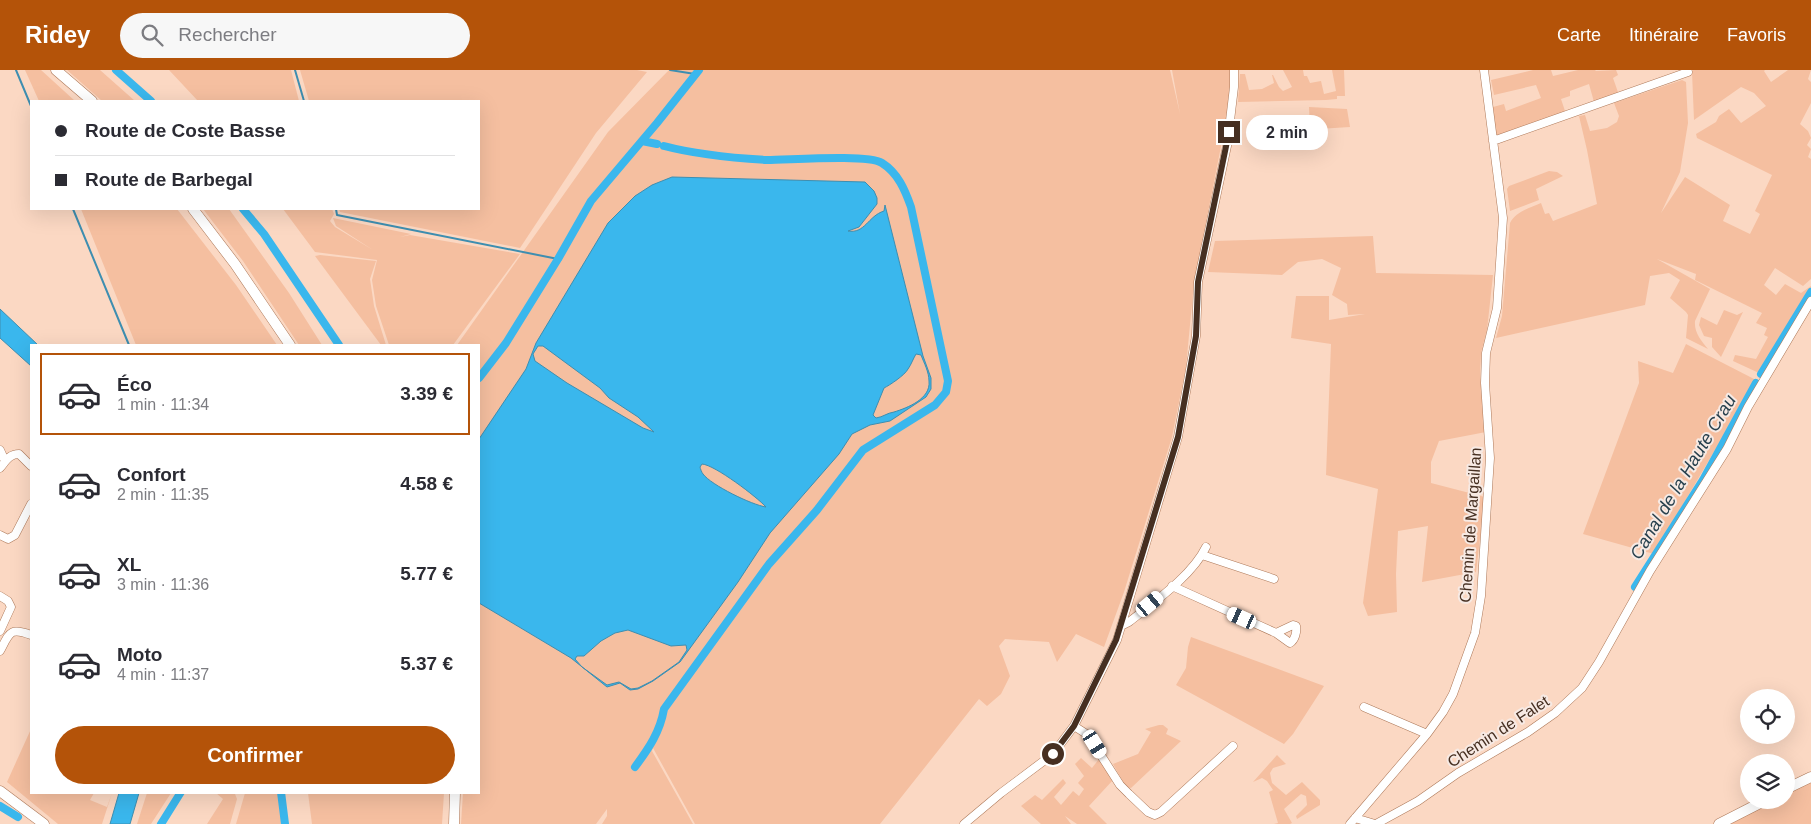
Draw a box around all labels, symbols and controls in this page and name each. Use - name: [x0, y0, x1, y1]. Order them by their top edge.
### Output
- search box: [120, 13, 470, 58]
- text: Ridey: [25, 21, 90, 48]
- icon: search: [138, 21, 166, 49]
- text: Rechercher: [178, 24, 277, 45]
- text: Carte: [1557, 25, 1601, 45]
- text: Itinéraire: [1629, 25, 1699, 45]
- text: Favoris: [1727, 25, 1786, 45]
- callout: 2 min: [1246, 114, 1329, 150]
- text: Route de Coste Basse: [85, 120, 286, 141]
- route end: [1218, 121, 1240, 143]
- text: 2 min: [1266, 124, 1308, 141]
- text: Route de Barbegal: [85, 169, 253, 190]
- icon: car: [57, 372, 102, 417]
- text: Éco: [117, 374, 152, 395]
- text: 3.39 €: [400, 383, 453, 404]
- water label: Canal de la Haute Crau: [1626, 391, 1740, 563]
- text: 1 min · 11:34: [117, 396, 209, 413]
- street label: Chemin de Margaillan: [1457, 447, 1484, 603]
- icon: car: [57, 462, 102, 507]
- text: Confort: [117, 464, 186, 485]
- text: 4.58 €: [400, 473, 453, 494]
- text: 2 min · 11:35: [117, 486, 209, 503]
- icon: car: [57, 552, 102, 597]
- text: XL: [117, 554, 141, 575]
- text: 5.77 €: [400, 563, 453, 584]
- text: 3 min · 11:36: [117, 576, 209, 593]
- car: [1133, 589, 1166, 619]
- car: [1225, 605, 1258, 631]
- icon: car: [57, 642, 102, 687]
- text: Moto: [117, 644, 162, 665]
- text: 5.37 €: [400, 653, 453, 674]
- text: 4 min · 11:37: [117, 666, 209, 683]
- map controls: [1740, 689, 1795, 809]
- button: locate: [1740, 689, 1795, 744]
- street label: Chemin de Falet: [1444, 692, 1553, 771]
- button: Confirmer: [55, 726, 455, 784]
- car: [1080, 727, 1109, 761]
- route start: [1042, 743, 1064, 765]
- button: layers: [1740, 754, 1795, 809]

